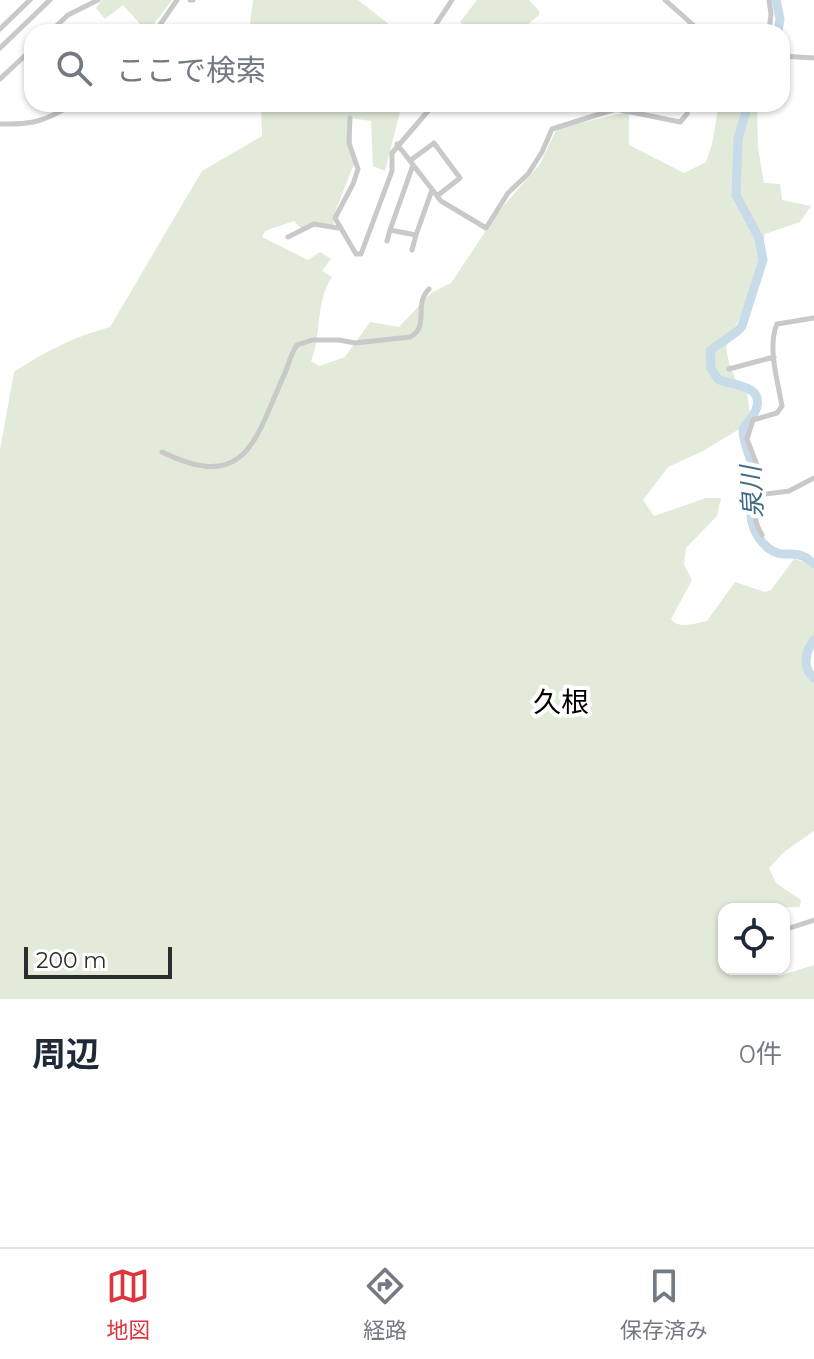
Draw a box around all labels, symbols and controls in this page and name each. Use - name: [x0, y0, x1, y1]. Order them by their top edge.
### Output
- search box: [24, 24, 790, 112]
- icon: search: [52, 46, 96, 90]
- text: ここで検索: [116, 52, 266, 89]
- water label: 泉川: [735, 462, 769, 519]
- district label: 久根: [533, 685, 589, 719]
- map controls: [718, 903, 790, 975]
- button: locate: [718, 903, 790, 975]
- scale bar: [24, 943, 172, 979]
- text: 200 m: [36, 947, 107, 974]
- text: 周辺: [32, 1033, 100, 1075]
- text: 0件: [739, 1038, 782, 1070]
- tab: 地図: [106, 1264, 150, 1344]
- tab: 経路: [363, 1264, 407, 1344]
- tab: 保存済み: [620, 1264, 708, 1344]

